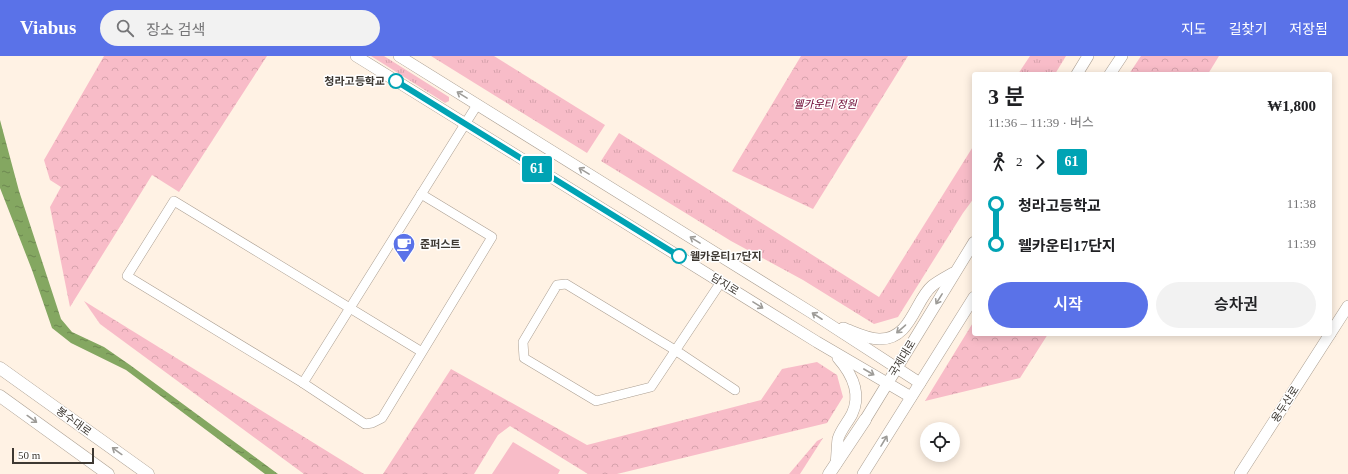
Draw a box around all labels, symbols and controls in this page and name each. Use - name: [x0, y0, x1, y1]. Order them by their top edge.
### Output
- search box: [100, 10, 380, 46]
- text: Viabus: [20, 17, 76, 38]
- icon: search: [114, 17, 136, 39]
- text: 장소 검색: [146, 22, 205, 38]
- text: 지도: [1181, 22, 1207, 37]
- text: 길찾기: [1229, 22, 1267, 37]
- text: 저장됨: [1289, 22, 1328, 37]
- marker: 청라고등학교: [388, 73, 404, 89]
- place label: 청라고등학교: [324, 75, 385, 87]
- text: 3 분: [988, 84, 1025, 109]
- one-way arrow: [456, 91, 468, 99]
- park label: 웰카운티 정원: [793, 98, 858, 110]
- text: ₩1,800: [1267, 98, 1316, 114]
- text: 11:36 – 11:39 · 버스: [988, 115, 1094, 130]
- icon: walk: [988, 151, 1010, 173]
- icon: forward: [1029, 151, 1051, 173]
- text: 2: [1016, 154, 1023, 169]
- text: 61: [1065, 154, 1079, 169]
- line badge: 61: [519, 156, 555, 182]
- text: 61: [530, 161, 544, 176]
- one-way arrow: [578, 167, 590, 175]
- text: 11:38: [1287, 196, 1316, 211]
- text: 청라고등학교: [1018, 198, 1101, 214]
- cafe icon: 준퍼스트: [391, 231, 417, 264]
- one-way arrow: [689, 235, 701, 243]
- text: 11:39: [1287, 236, 1316, 251]
- place label: 준퍼스트: [420, 238, 460, 250]
- text: 웰카운티17단지: [1018, 238, 1116, 254]
- marker: 웰카운티17단지: [671, 248, 687, 264]
- place label: 웰카운티17단지: [690, 250, 762, 262]
- street label: 담지로: [709, 271, 741, 297]
- button: 시작: [988, 282, 1148, 328]
- button: 승차권: [1156, 282, 1316, 328]
- one-way arrow: [934, 293, 942, 305]
- one-way arrow: [752, 301, 763, 309]
- one-way arrow: [811, 311, 823, 319]
- one-way arrow: [896, 325, 906, 334]
- street label: 국제대로: [886, 338, 918, 378]
- one-way arrow: [863, 368, 875, 376]
- street label: 용두산로: [1269, 384, 1301, 424]
- street label: 봉수대로: [54, 404, 94, 438]
- one-way arrow: [26, 415, 37, 423]
- map controls: [920, 422, 960, 462]
- button: locate: [920, 422, 960, 462]
- one-way arrow: [880, 435, 888, 447]
- scale bar: [12, 446, 94, 465]
- one-way arrow: [111, 447, 122, 455]
- text: 50 m: [18, 449, 40, 461]

